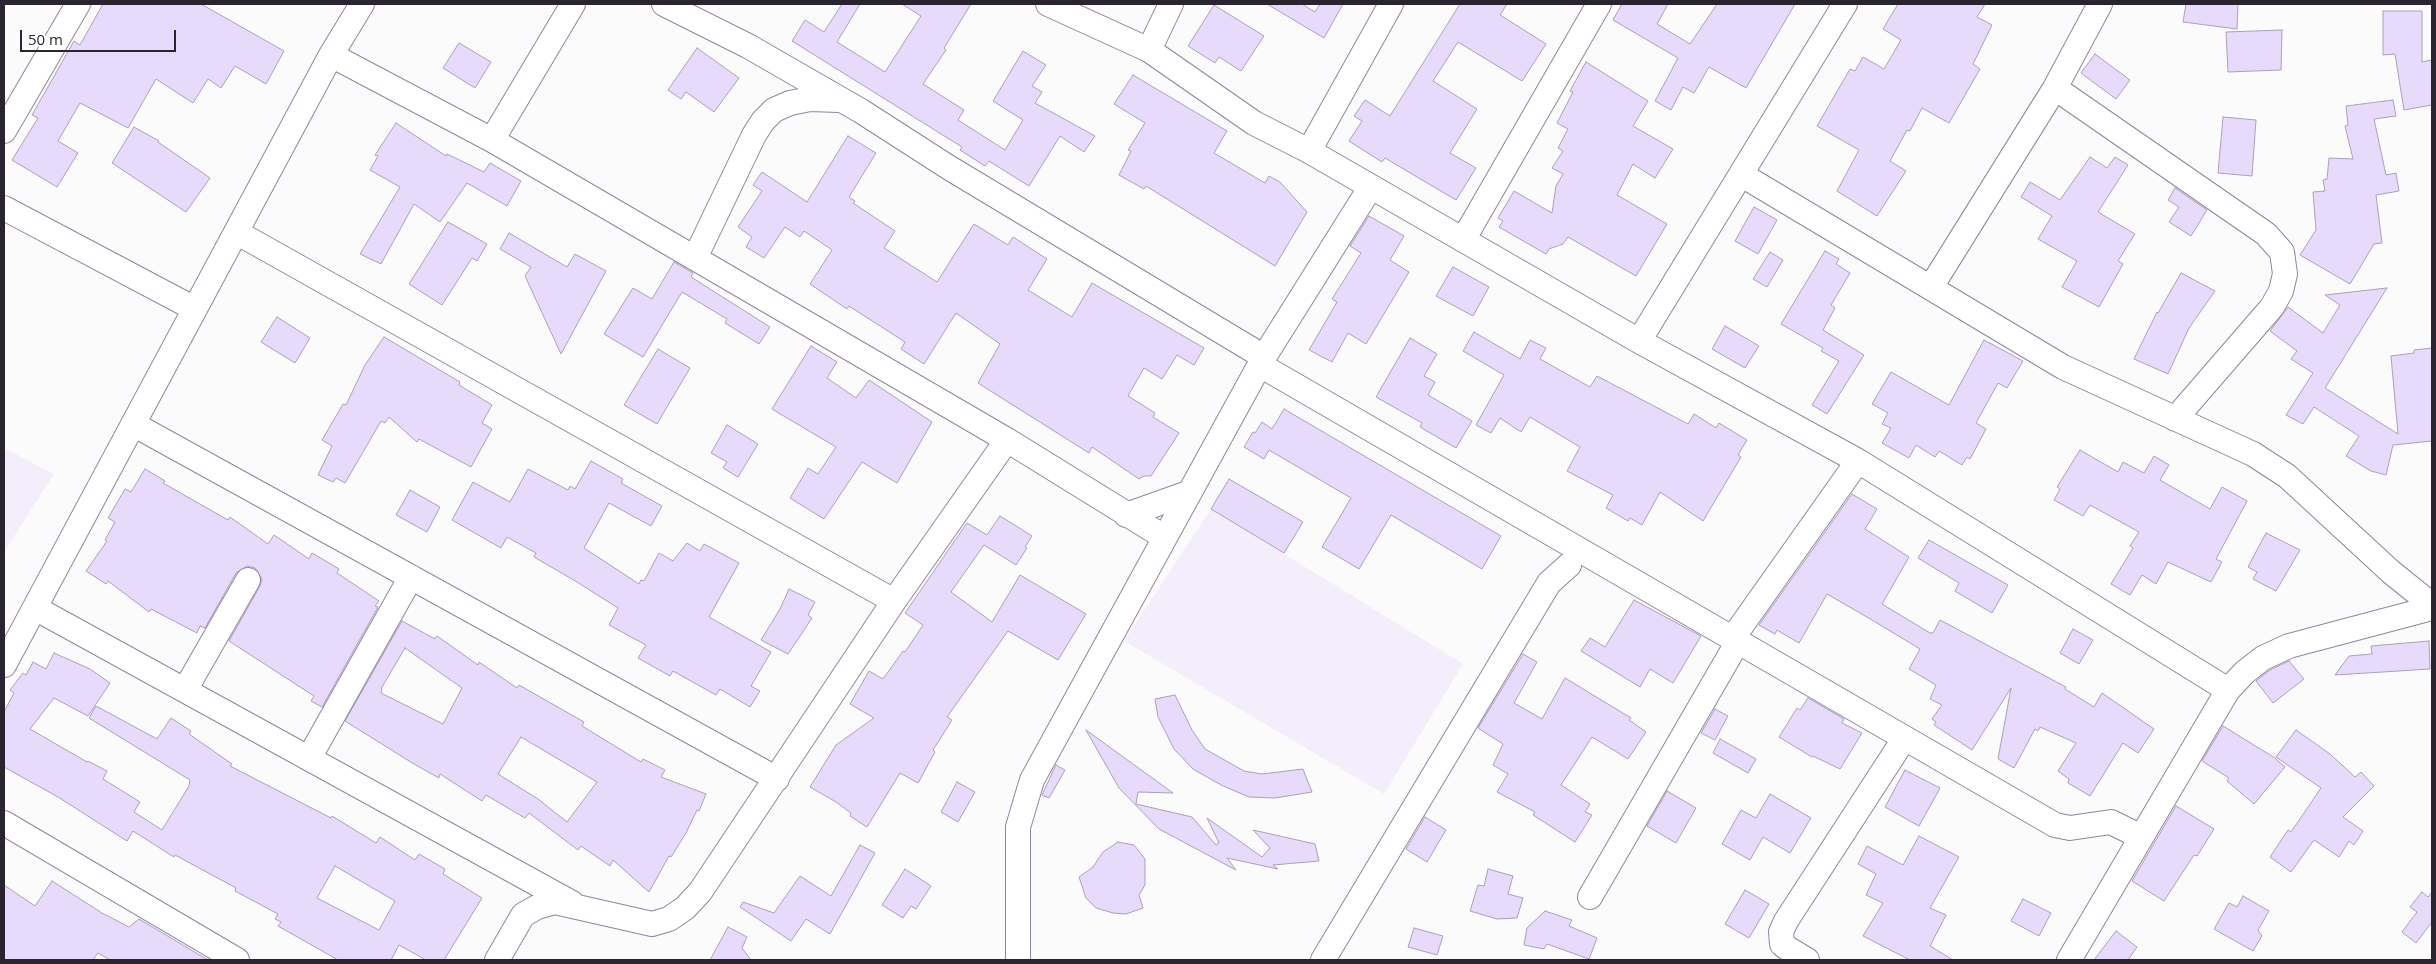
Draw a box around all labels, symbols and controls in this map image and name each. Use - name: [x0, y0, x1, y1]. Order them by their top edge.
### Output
- scale bar: [22, 20, 179, 52]
- text: 50 m: [28, 29, 63, 49]

